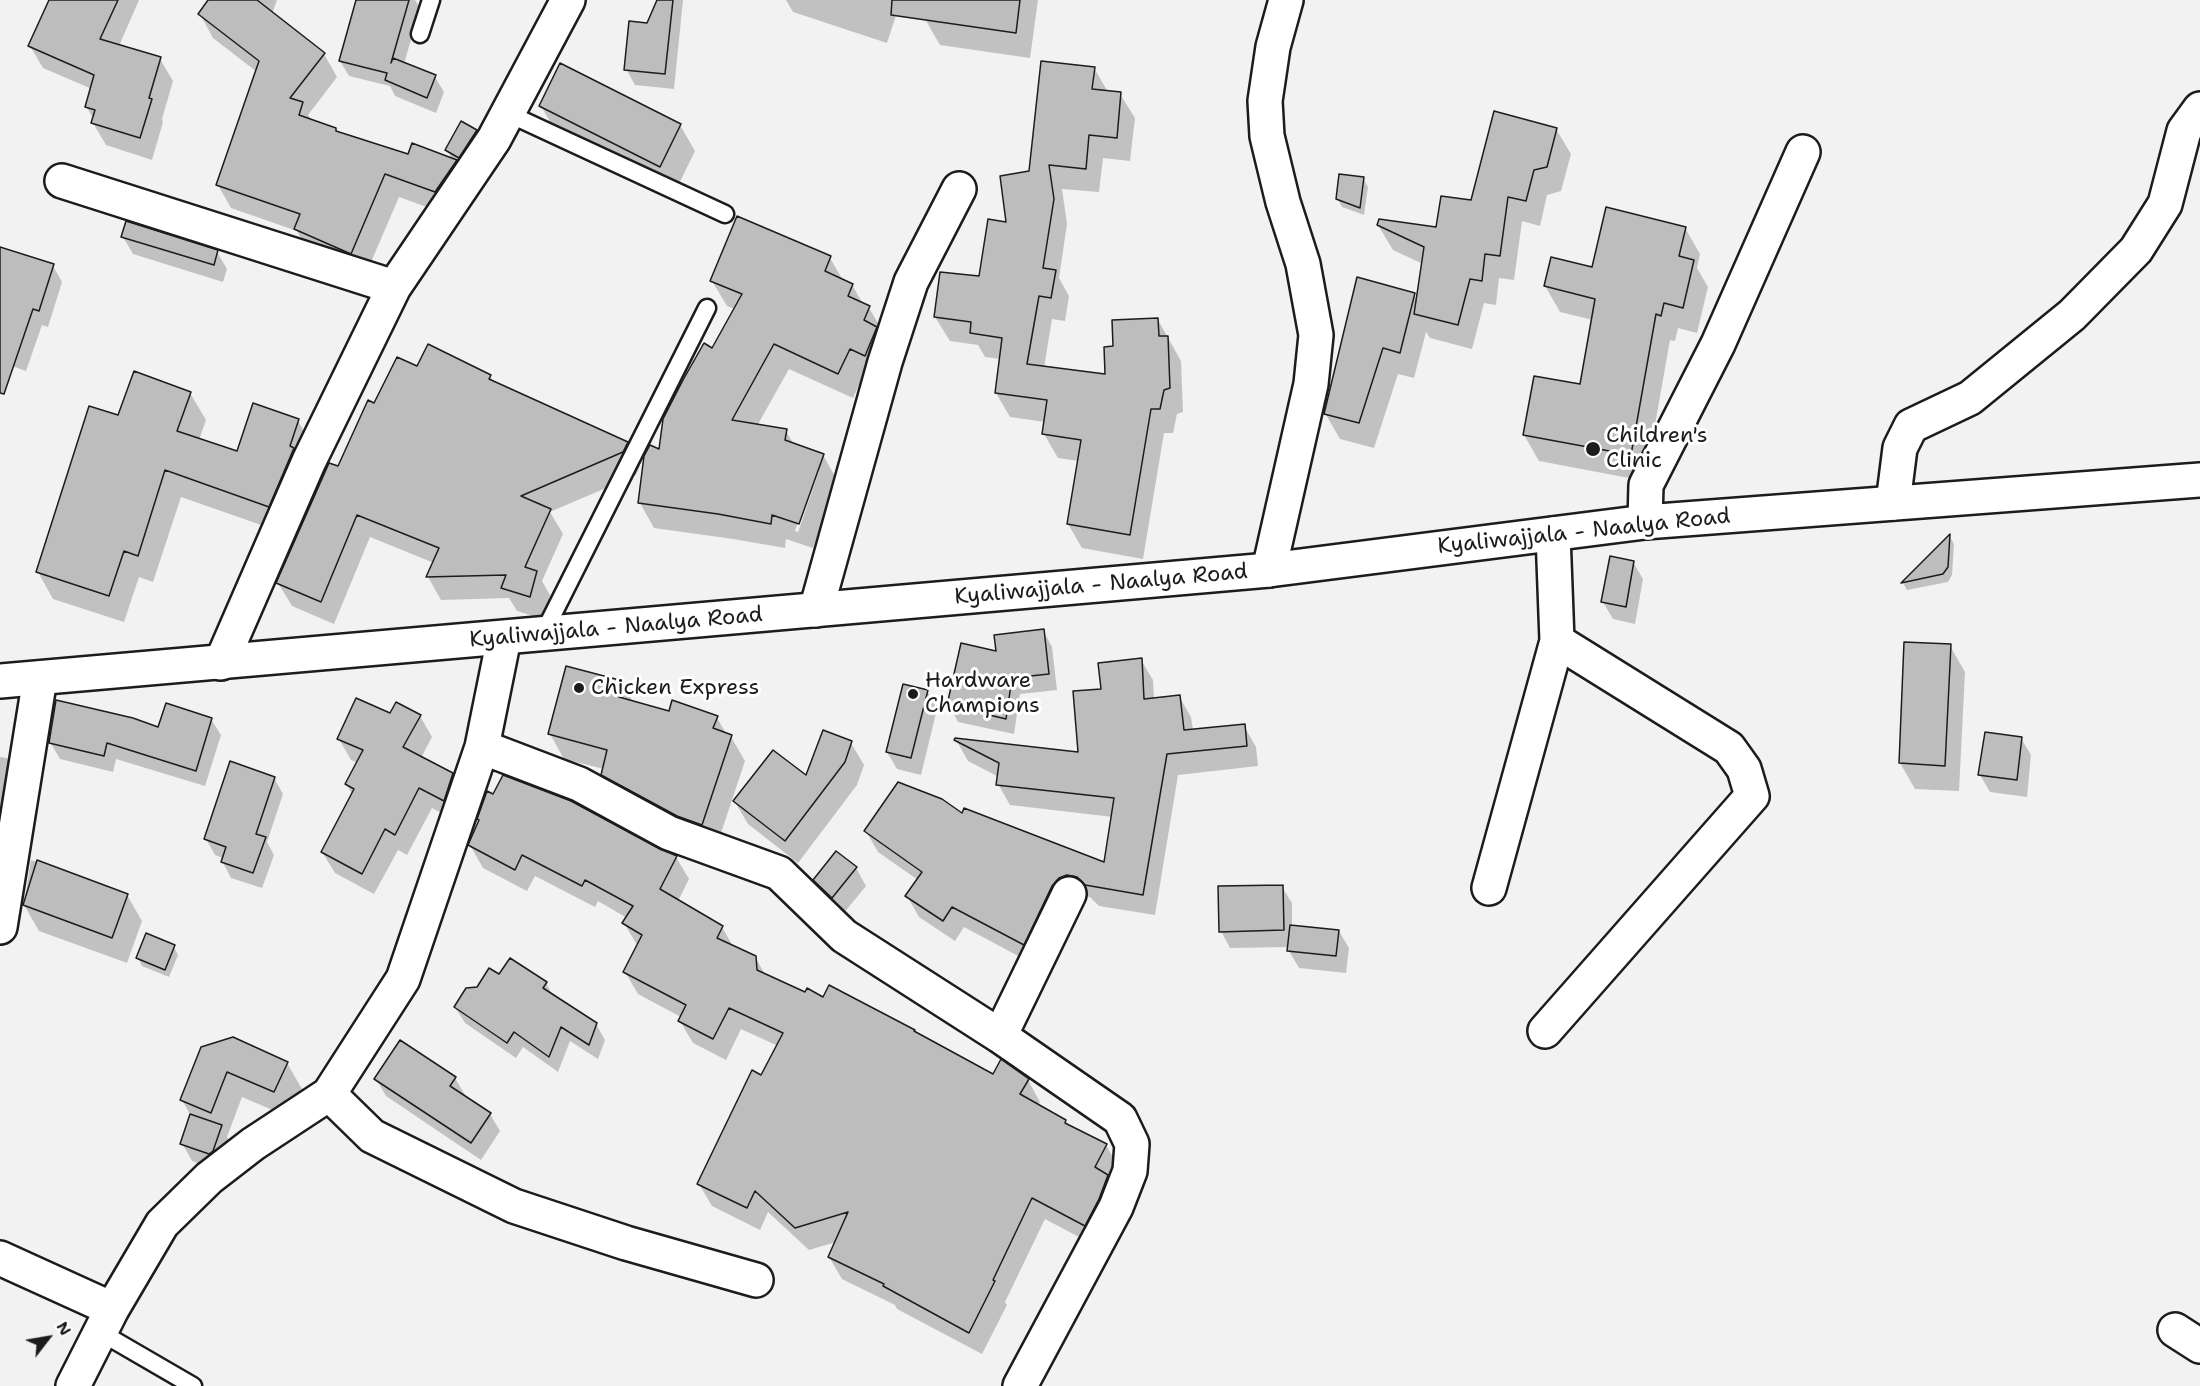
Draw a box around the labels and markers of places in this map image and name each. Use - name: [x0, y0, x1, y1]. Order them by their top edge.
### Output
- place label: Children's Clinic: [1606, 423, 1708, 475]
- marker: Children's Clinic: [1584, 440, 1602, 458]
- place label: Hardware Champions: [925, 668, 1040, 720]
- place label: Chicken Express: [591, 675, 759, 701]
- marker: Chicken Express: [572, 681, 586, 695]
- marker: Hardware Champions: [906, 687, 920, 701]

